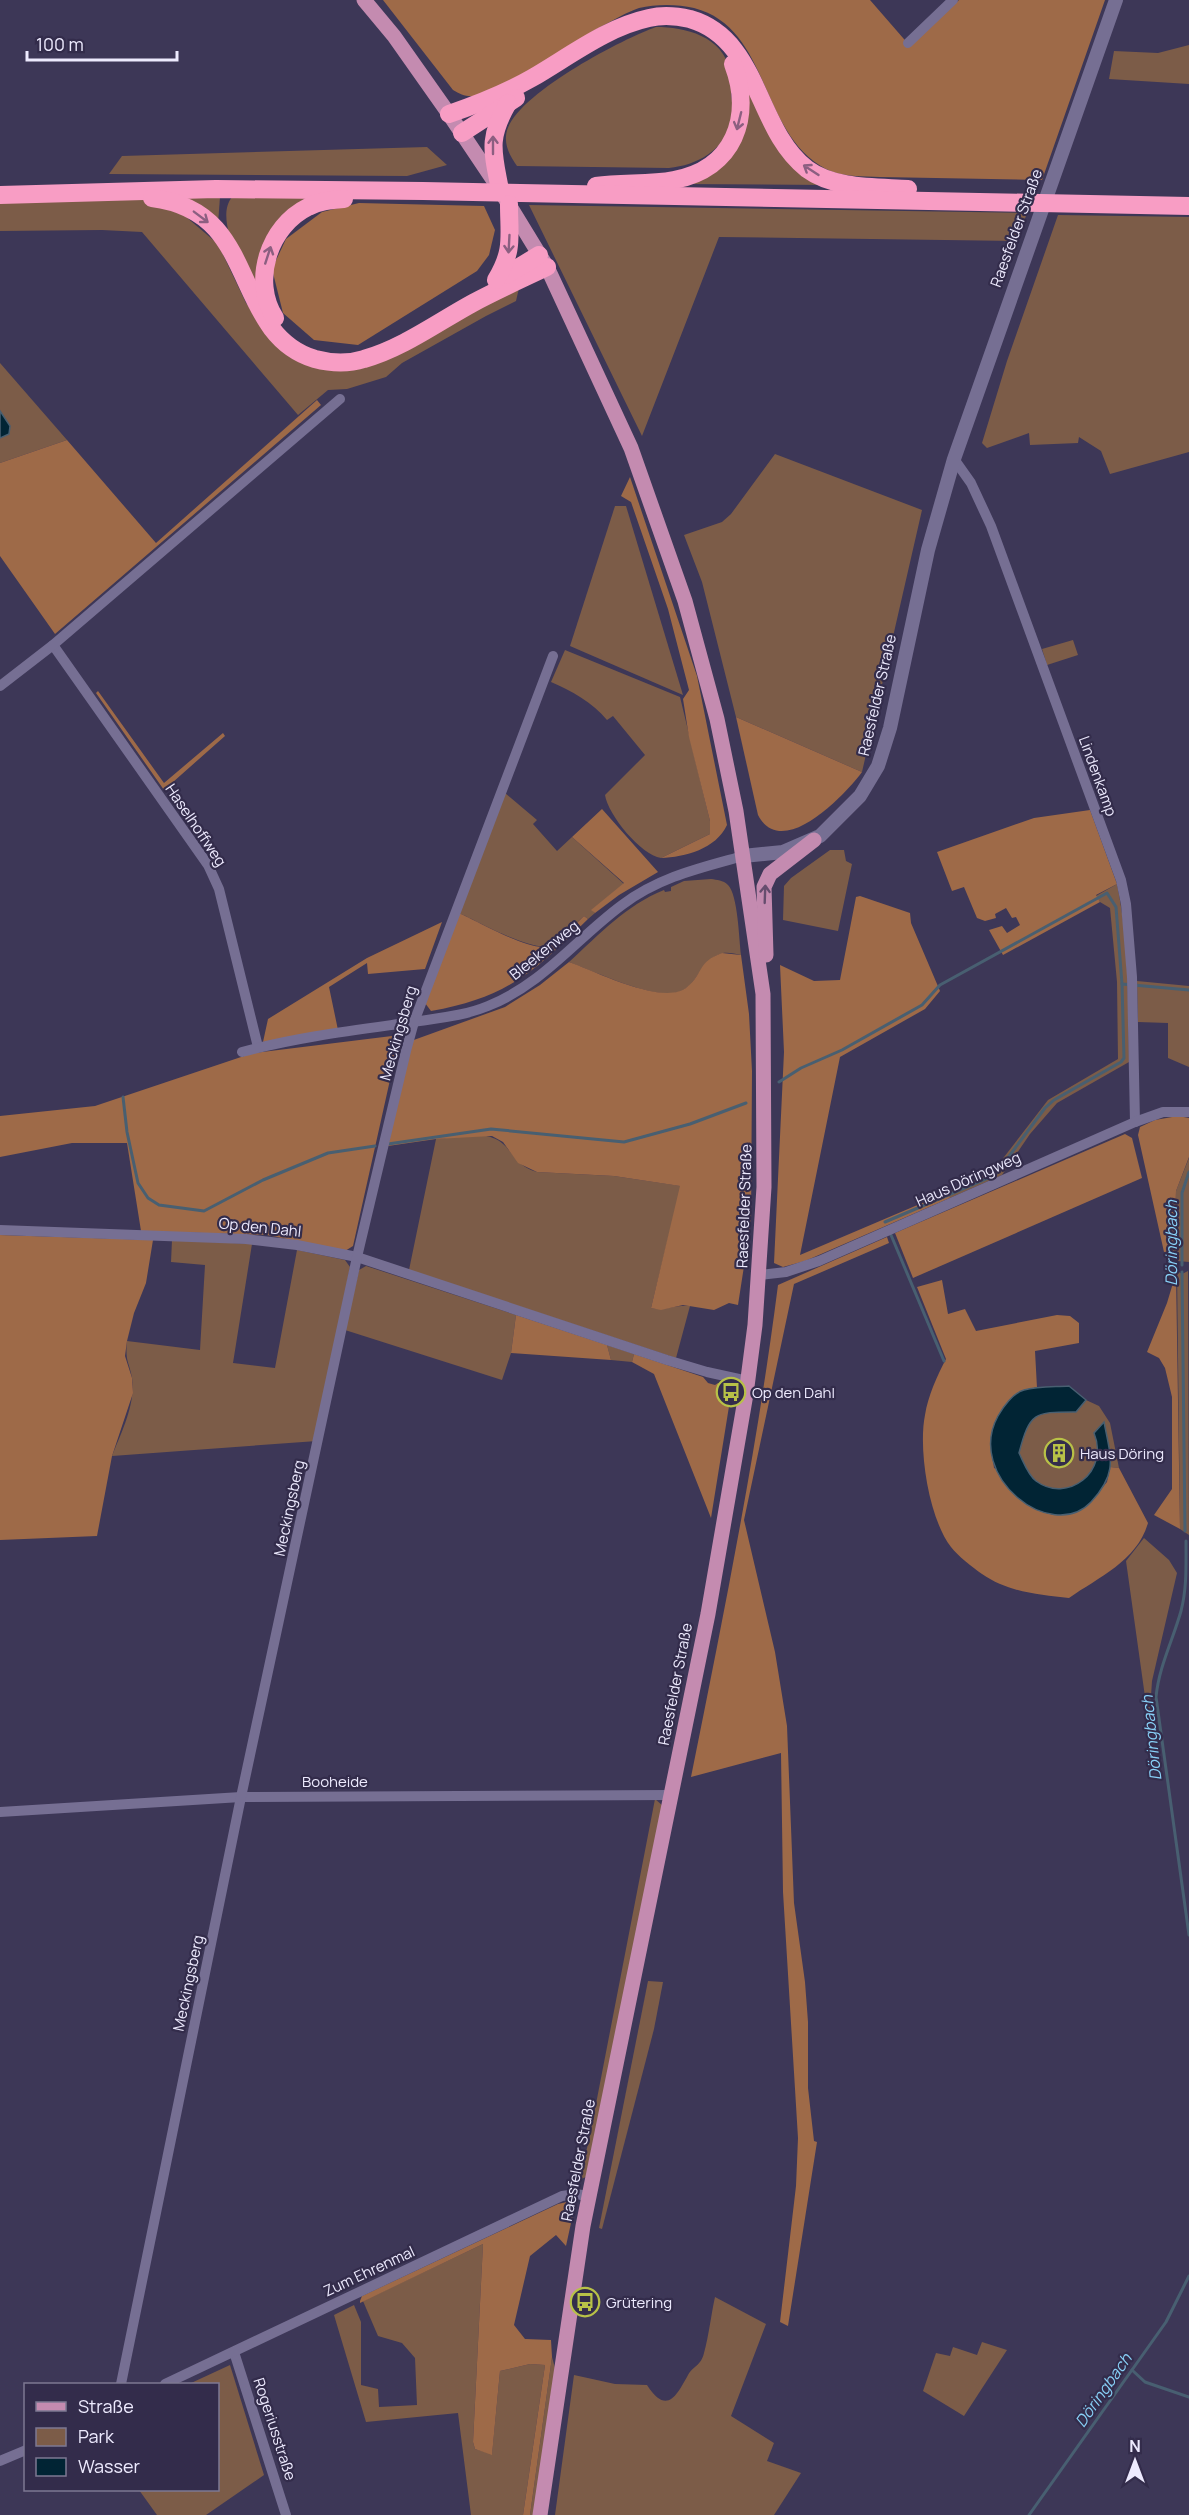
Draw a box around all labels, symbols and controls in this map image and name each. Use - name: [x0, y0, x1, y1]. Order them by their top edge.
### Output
- scale bar: [27, 24, 177, 62]
- text: 100 m: [36, 32, 84, 56]
- one-way arrow: [732, 111, 744, 130]
- one-way arrow: [488, 136, 499, 156]
- one-way arrow: [803, 164, 819, 176]
- street label: Raesfelder Straße: [985, 166, 1047, 290]
- one-way arrow: [193, 210, 209, 223]
- one-way arrow: [504, 234, 515, 253]
- one-way arrow: [263, 246, 274, 265]
- street label: Raesfelder Straße: [853, 632, 901, 758]
- street label: Lindenkamp: [1074, 733, 1122, 819]
- street label: Haselhoffweg: [161, 780, 231, 870]
- one-way arrow: [759, 885, 770, 905]
- street label: Bleekenweg: [505, 915, 583, 985]
- street label: Meckingsberg: [374, 983, 422, 1083]
- street label: Raesfelder Straße: [731, 1143, 757, 1268]
- street label: Haus Döringweg: [912, 1146, 1024, 1212]
- water label: Döringbach: [1160, 1200, 1182, 1286]
- street label: Op den Dahl: [218, 1212, 302, 1242]
- bus stop icon: Op den Dahl: [715, 1376, 747, 1408]
- place label: Op den Dahl: [752, 1382, 835, 1403]
- building icon: Haus Döring: [1043, 1437, 1075, 1469]
- place label: Haus Döring: [1080, 1443, 1164, 1464]
- street label: Meckingsberg: [269, 1458, 309, 1558]
- street label: Raesfelder Straße: [653, 1621, 697, 1747]
- water label: Döringbach: [1136, 1694, 1166, 1782]
- street label: Booheide: [302, 1771, 368, 1792]
- street label: Meckingsberg: [168, 1933, 208, 2033]
- street label: Raesfelder Straße: [556, 2097, 600, 2223]
- street label: Zum Ehrenmal: [320, 2241, 418, 2301]
- bus stop icon: Grütering: [569, 2286, 601, 2318]
- place label: Grütering: [606, 2292, 672, 2313]
- water label: Döringbach: [1069, 2348, 1137, 2431]
- street label: Rogeriusstraße: [249, 2375, 302, 2483]
- legend: [24, 2383, 219, 2491]
- text: Straße: [78, 2394, 134, 2418]
- text: Park: [78, 2424, 115, 2448]
- north arrow: [1105, 2431, 1165, 2491]
- text: N: [1129, 2435, 1141, 2457]
- text: Wasser: [78, 2454, 140, 2478]

